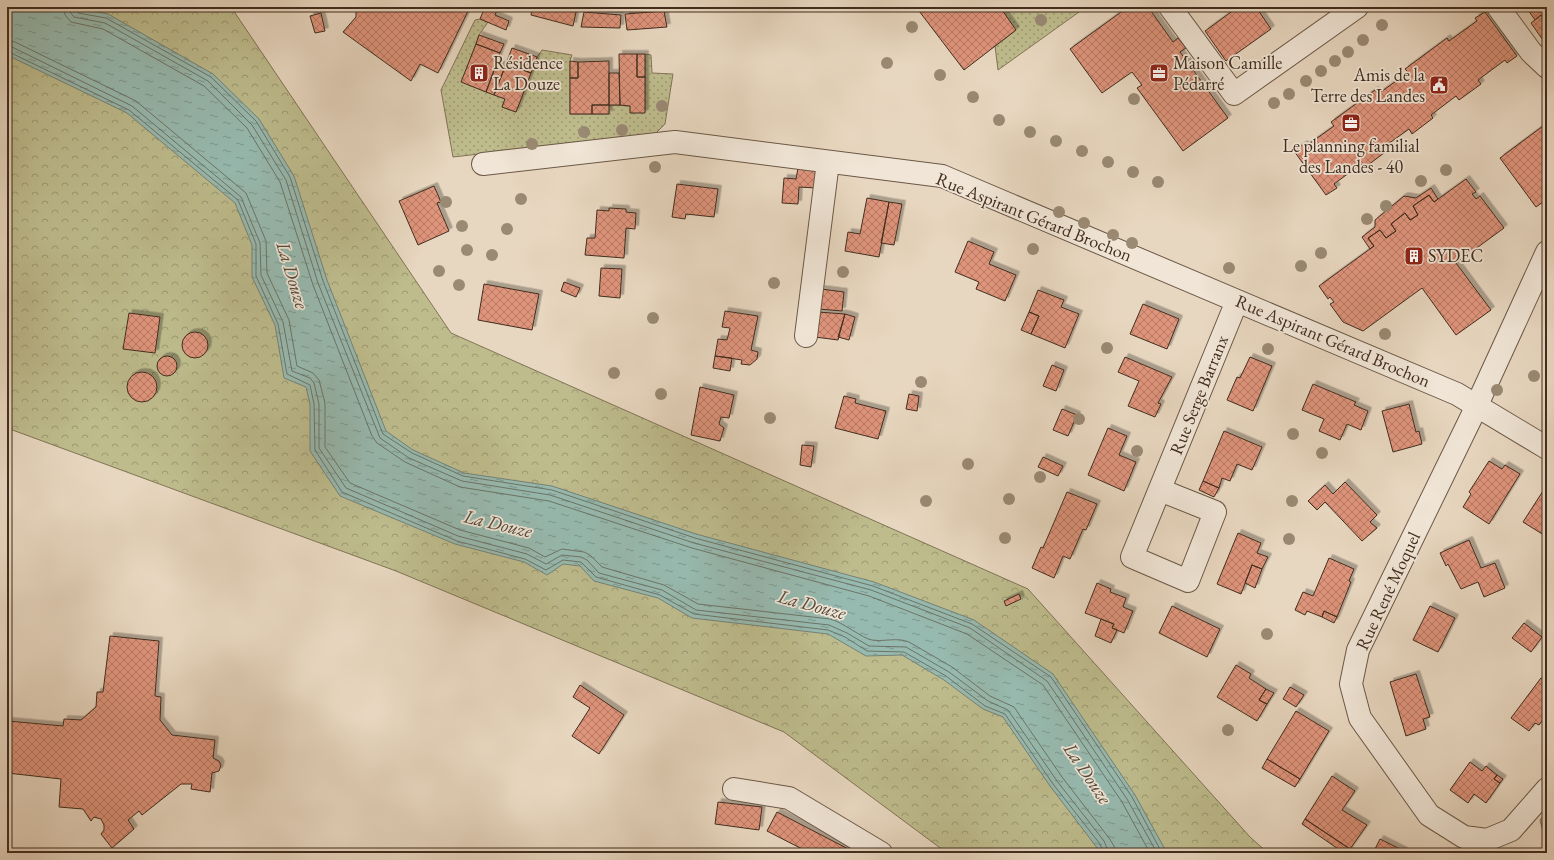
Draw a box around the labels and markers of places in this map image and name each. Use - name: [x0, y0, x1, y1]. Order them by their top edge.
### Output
- place label: Résidence La Douze: [493, 51, 563, 95]
- place label: Maison Camille Pédarré: [1173, 51, 1282, 95]
- building icon: Résidence La Douze: [468, 62, 490, 84]
- office icon: Maison Camille Pédarré: [1148, 62, 1170, 84]
- place label: Amis de la Terre des Landes: [1310, 63, 1426, 107]
- public building icon: Amis de la Terre des Landes: [1428, 74, 1450, 96]
- office icon: Le planning familial des Landes - 40: [1340, 112, 1362, 134]
- place label: Le planning familial des Landes - 40: [1282, 134, 1420, 178]
- place label: SYDEC: [1428, 244, 1483, 267]
- building icon: SYDEC: [1403, 245, 1425, 267]

